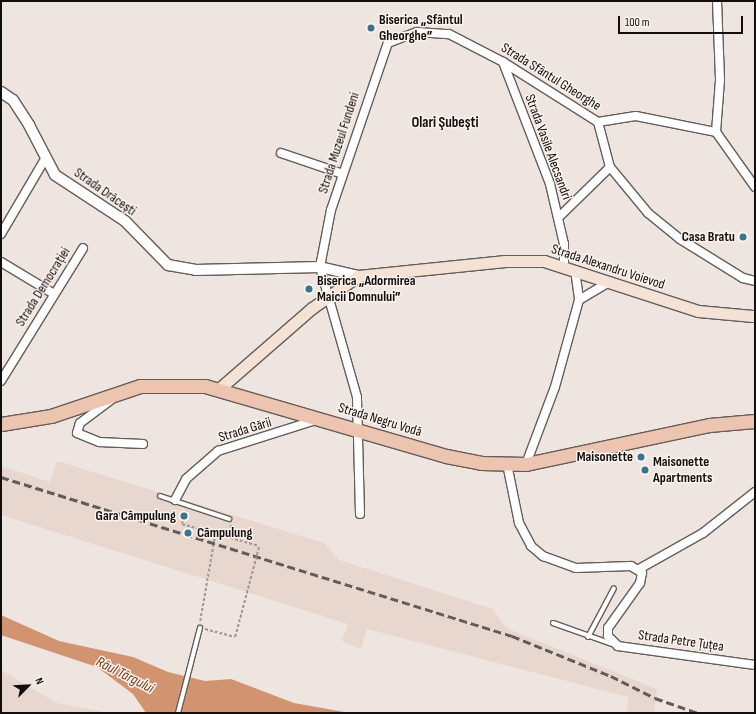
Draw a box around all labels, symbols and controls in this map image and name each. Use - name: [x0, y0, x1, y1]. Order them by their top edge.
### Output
- scale bar: [620, 8, 745, 34]
- place label: Biserica „Sfântul Gheorghe”: [379, 12, 463, 44]
- text: 100 m: [625, 15, 650, 30]
- marker: Biserica „Sfântul Gheorghe”: [366, 23, 376, 33]
- street label: Strada Sfântul Gheorghe: [498, 40, 604, 114]
- street label: Strada Muzeul Fundeni: [315, 90, 363, 196]
- street label: Strada Vasile Alecsandri: [521, 92, 575, 202]
- district label: Olari Şubeşti: [412, 114, 478, 132]
- street label: Strada Drăcești: [71, 164, 139, 220]
- place label: Casa Bratu: [682, 229, 735, 245]
- marker: Casa Bratu: [738, 232, 748, 242]
- street label: Strada Alexandru Voievod: [549, 241, 667, 293]
- street label: Strada Democrației: [12, 244, 74, 330]
- place label: Biserica „Adormirea Maicii Domnului”: [317, 273, 416, 306]
- marker: Biserica „Adormirea Maicii Domnului”: [304, 284, 314, 294]
- street label: Strada Negru Vodă: [336, 399, 424, 441]
- street label: Strada Gării: [217, 414, 273, 446]
- place label: Maisonette: [577, 449, 633, 465]
- marker: Maisonette: [636, 452, 646, 462]
- place label: Maisonette Apartments: [653, 454, 712, 486]
- marker: Maisonette Apartments: [640, 465, 650, 475]
- place label: Gara Câmpulung: [96, 508, 176, 524]
- marker: Gara Câmpulung: [179, 511, 189, 521]
- place label: Câmpulung: [197, 525, 252, 541]
- marker: Câmpulung: [182, 527, 194, 539]
- street label: Strada Petre Țuțea: [637, 627, 725, 655]
- water label: Râul Târgului: [93, 653, 157, 697]
- north arrow: [8, 666, 48, 706]
- text: N: [32, 676, 47, 686]

